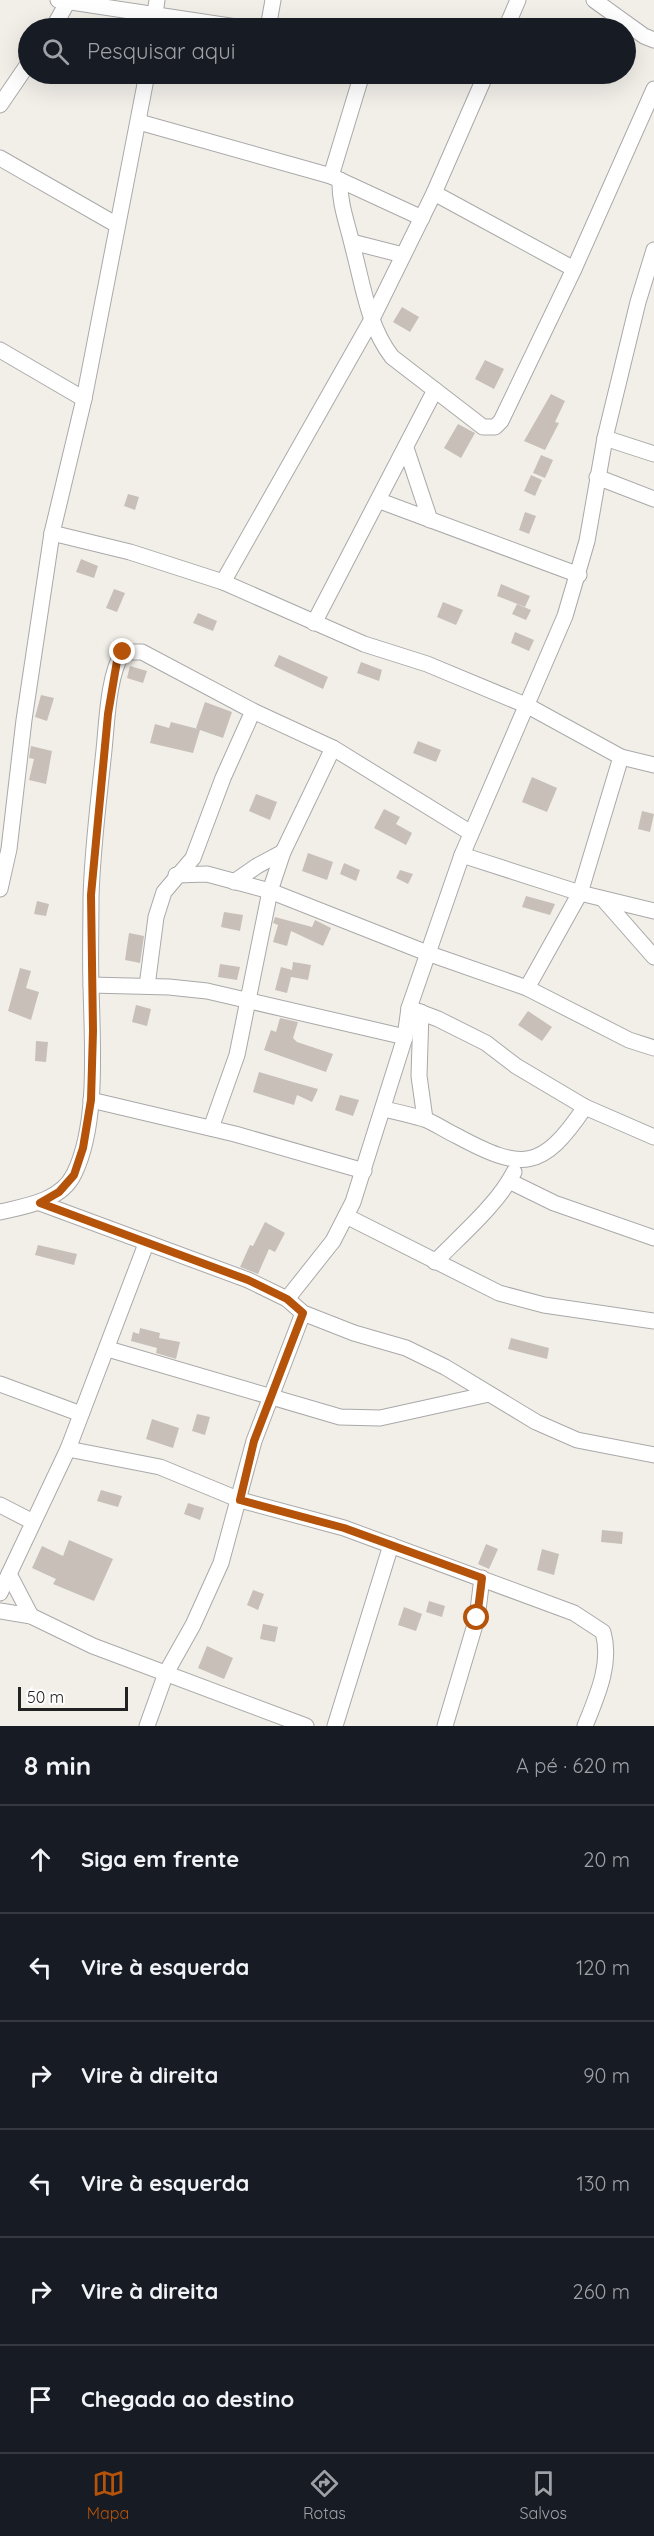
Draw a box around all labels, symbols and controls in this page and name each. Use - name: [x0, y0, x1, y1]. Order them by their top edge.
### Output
- search box: [18, 18, 636, 84]
- icon: search: [39, 35, 72, 68]
- text: Pesquisar aqui: [87, 37, 235, 65]
- route end: [109, 638, 135, 664]
- route start: [463, 1604, 489, 1630]
- scale bar: [18, 1684, 128, 1712]
- text: 50 m: [27, 1687, 64, 1707]
- text: 8 min: [24, 1749, 91, 1782]
- text: A pé · 620 m: [516, 1753, 630, 1778]
- icon: ahead: [24, 1843, 57, 1876]
- text: Siga em frente: [81, 1845, 239, 1873]
- text: 20 m: [583, 1847, 630, 1872]
- icon: left: [24, 1951, 57, 1984]
- text: Vire à esquerda: [81, 1953, 249, 1981]
- text: 120 m: [576, 1955, 630, 1980]
- icon: right: [24, 2059, 57, 2092]
- text: Vire à direita: [81, 2061, 218, 2089]
- text: 90 m: [583, 2063, 630, 2088]
- icon: left: [24, 2167, 57, 2200]
- text: Vire à esquerda: [81, 2169, 249, 2197]
- text: 130 m: [577, 2171, 630, 2196]
- icon: right: [24, 2275, 57, 2308]
- text: Vire à direita: [81, 2277, 218, 2305]
- text: 260 m: [573, 2279, 630, 2304]
- icon: arrive: [24, 2383, 57, 2416]
- text: Chegada ao destino: [81, 2385, 294, 2413]
- tab: Mapa: [87, 2467, 129, 2523]
- tab: Rotas: [303, 2467, 346, 2523]
- tab: Salvos: [520, 2467, 567, 2523]

